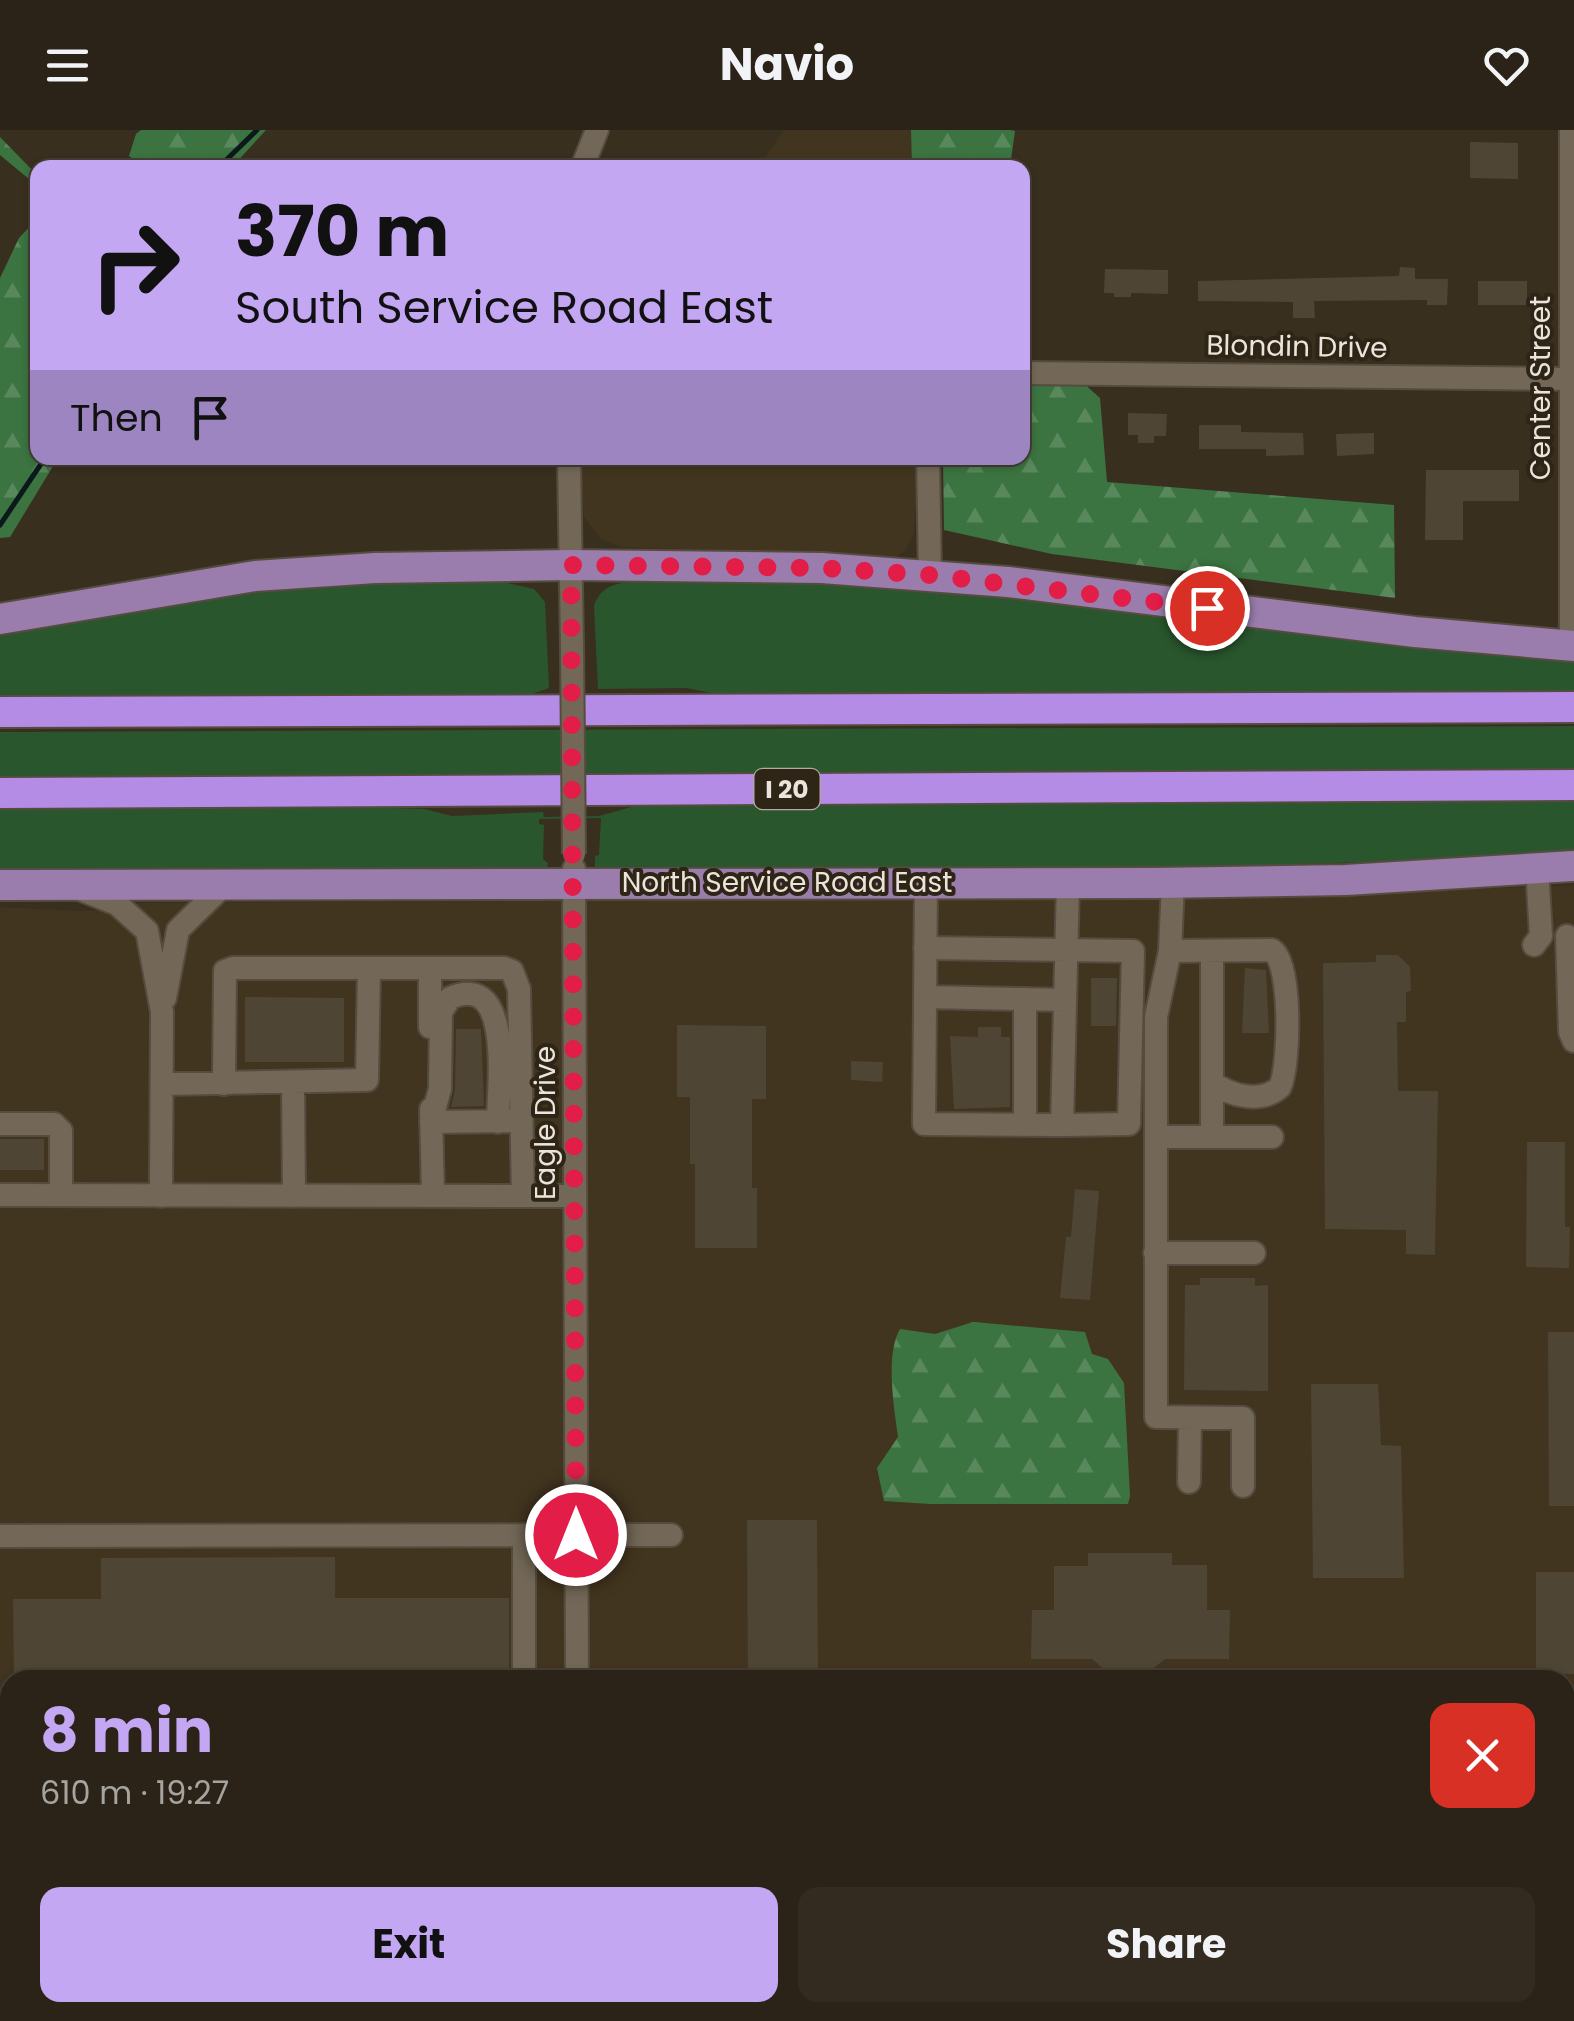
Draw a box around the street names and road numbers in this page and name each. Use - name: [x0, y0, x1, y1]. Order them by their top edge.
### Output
- street label: Center Street: [1521, 296, 1560, 480]
- street label: Blondin Drive: [1206, 325, 1388, 368]
- road number: I 20: [754, 769, 820, 809]
- street label: North Service Road East: [622, 863, 952, 902]
- street label: Eagle Drive: [526, 1046, 565, 1200]

